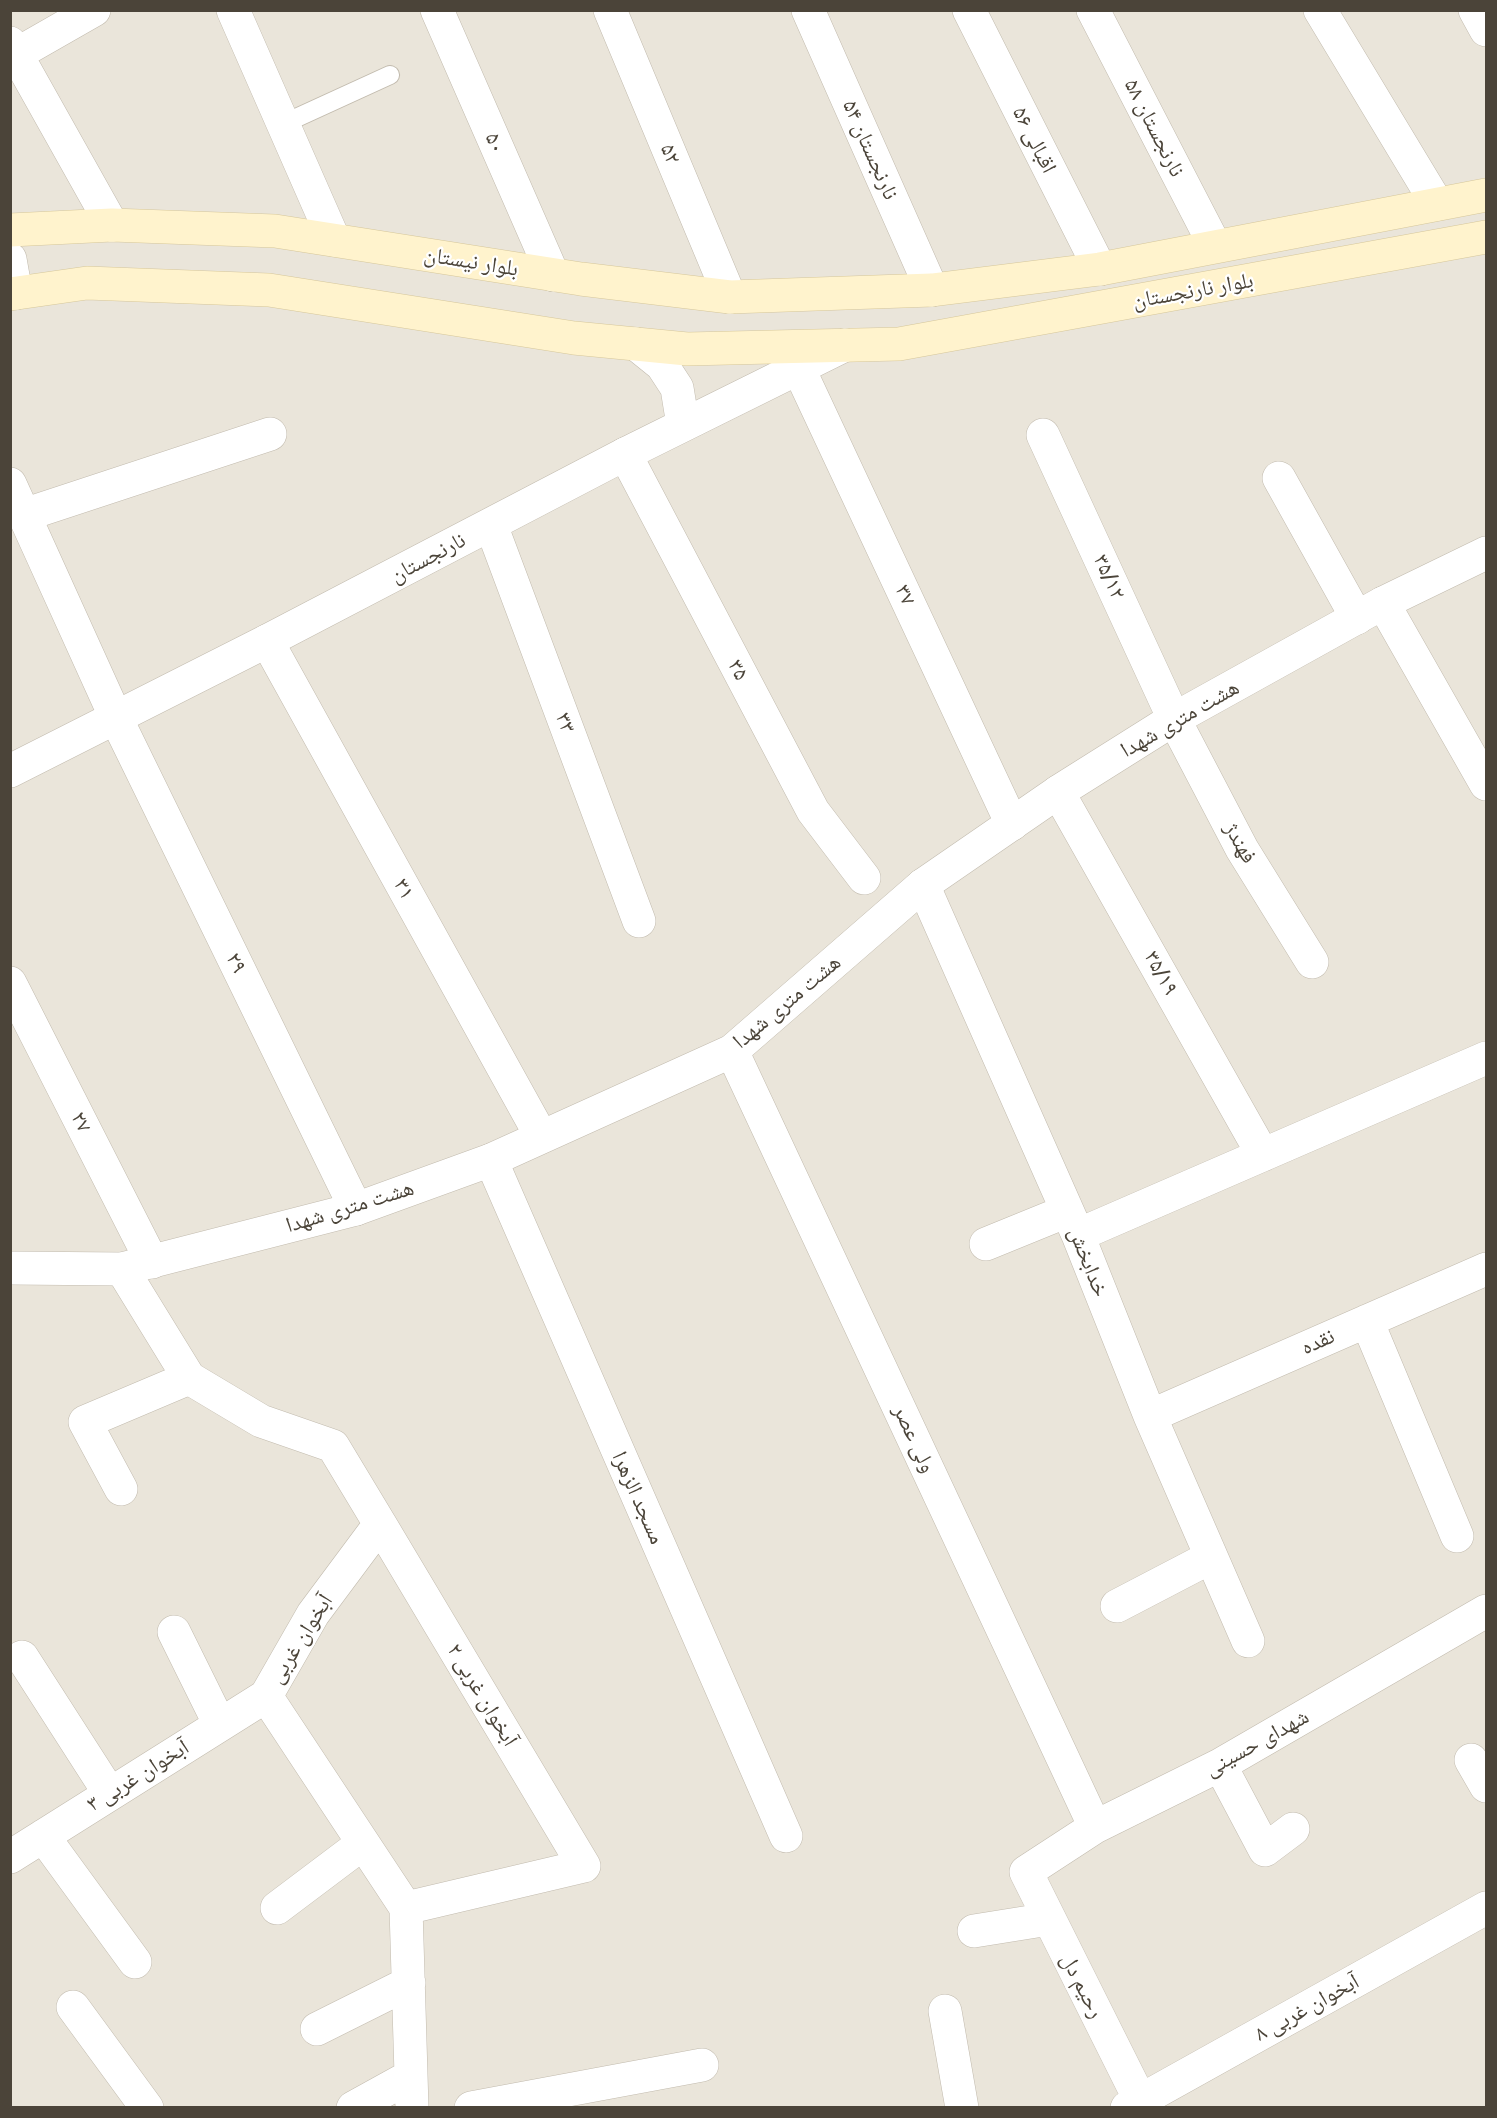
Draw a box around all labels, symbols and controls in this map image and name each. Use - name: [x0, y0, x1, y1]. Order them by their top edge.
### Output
- street label: نارنجستان ۵۸: [1118, 75, 1190, 181]
- street label: نارنجستان ۵۴: [836, 96, 904, 204]
- street label: اقبالی ۵۶: [1006, 102, 1062, 178]
- street label: ۵۰: [479, 129, 511, 157]
- street label: ۵۲: [654, 140, 686, 168]
- street label: بلوار نیستان: [422, 242, 520, 282]
- street label: بلوار نارنجستان: [1131, 267, 1255, 315]
- street label: نارنجستان: [386, 527, 470, 589]
- street label: ۳۵/۱۲: [1087, 550, 1131, 604]
- street label: ۳۷: [889, 580, 921, 610]
- street label: ۳۵: [722, 655, 754, 685]
- street label: هشت متری شهدا: [1116, 674, 1244, 764]
- street label: ۳۳: [549, 709, 581, 737]
- street label: فهندژ: [1218, 818, 1262, 868]
- street label: ۳۱: [388, 874, 420, 904]
- street label: ۳۵/۱۹: [1138, 946, 1184, 1000]
- street label: ۲۹: [220, 948, 252, 978]
- street label: هشت متری شهدا: [728, 949, 846, 1055]
- street label: ۲۷: [65, 1107, 97, 1137]
- street label: هشت متری شهدا: [283, 1175, 417, 1239]
- street label: خدابخش: [1062, 1223, 1114, 1301]
- street label: نقده: [1297, 1323, 1339, 1361]
- street label: ولی عصر: [887, 1401, 941, 1477]
- street label: مسجد الزهرا: [606, 1448, 670, 1548]
- street label: آبخوان غربی: [263, 1589, 339, 1689]
- street label: آبخوان غربی ۲: [441, 1639, 523, 1751]
- street label: شهدای حسینی: [1200, 1704, 1314, 1782]
- street label: آبخوان غربی ۳: [82, 1734, 194, 1818]
- street label: رحیم دل: [1055, 1949, 1109, 2023]
- street label: آبخوان غربی ۸: [1250, 1969, 1364, 2047]

